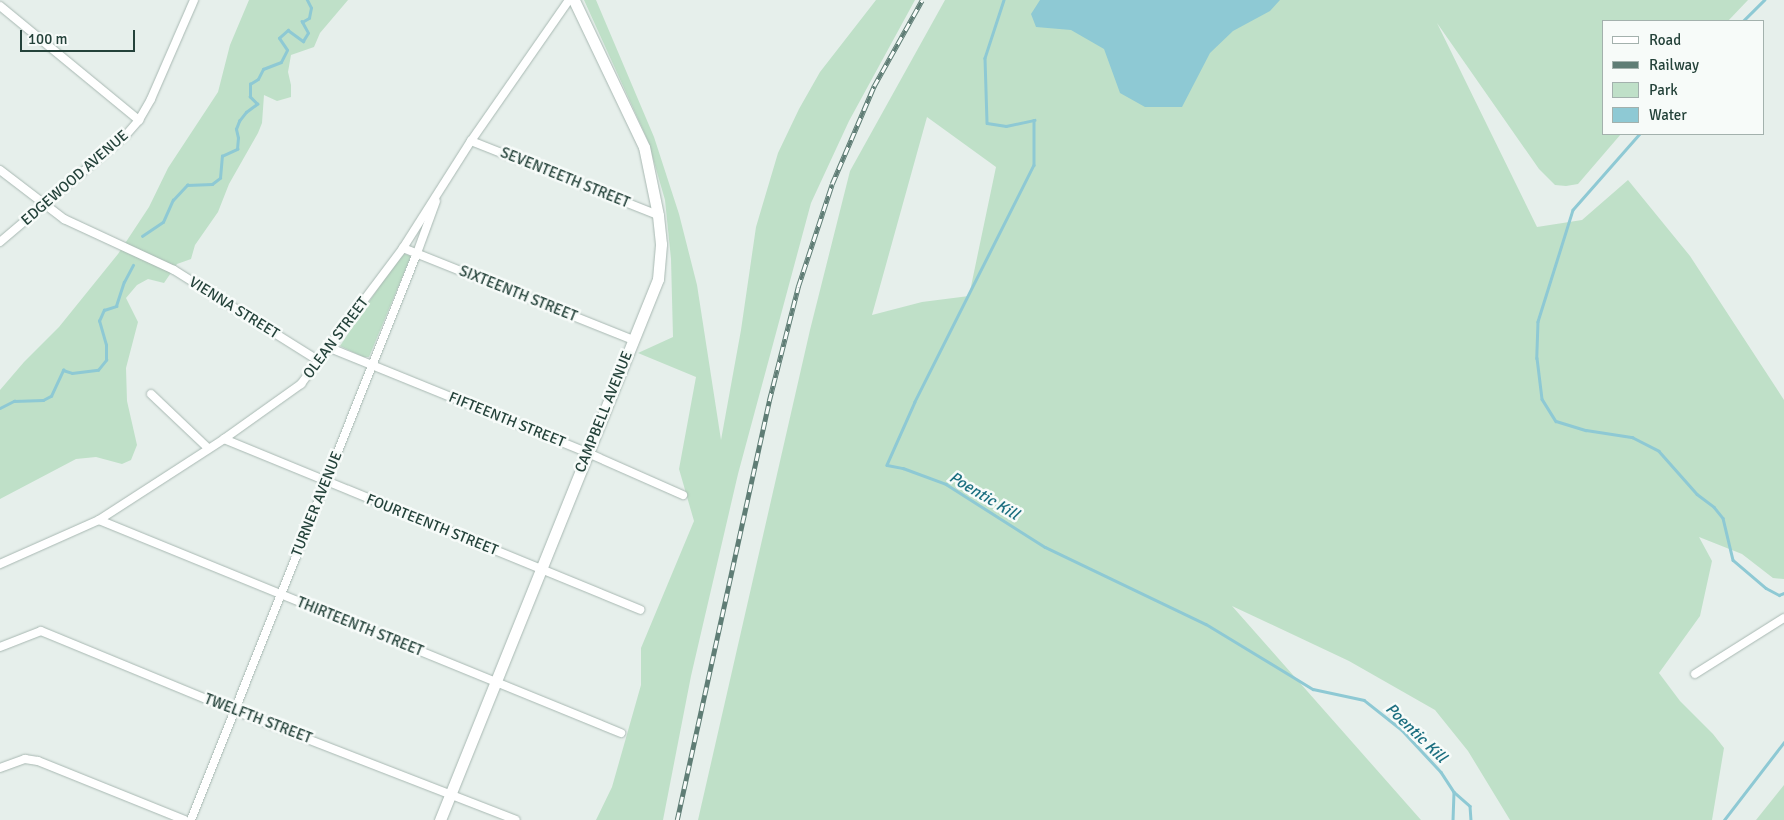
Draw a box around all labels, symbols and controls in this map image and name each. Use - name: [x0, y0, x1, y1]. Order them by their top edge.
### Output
- scale bar: [22, 20, 138, 52]
- legend: [1602, 20, 1764, 135]
- text: 100 m: [28, 30, 68, 48]
- text: Road: [1649, 31, 1681, 49]
- text: Railway: [1649, 56, 1699, 74]
- text: Park: [1649, 81, 1678, 99]
- text: Water: [1649, 106, 1687, 124]
- street label: EDGEWOOD AVENUE: [18, 127, 132, 229]
- street label: SEVENTEETH STREET: [498, 144, 632, 212]
- street label: SIXTEENTH STREET: [456, 262, 580, 326]
- street label: VIENNA STREET: [186, 273, 282, 343]
- street label: OLEAN STREET: [300, 294, 372, 382]
- street label: CAMPBELL AVENUE: [571, 349, 637, 475]
- street label: FIFTEENTH STREET: [446, 388, 568, 452]
- street label: TURNER AVENUE: [288, 449, 346, 559]
- water label: Poentic Kill: [946, 468, 1022, 524]
- street label: FOURTEENTH STREET: [363, 490, 501, 560]
- street label: THIRTEENTH STREET: [294, 593, 426, 661]
- street label: TWELFTH STREET: [202, 690, 314, 748]
- water label: Poentic Kill: [1381, 699, 1451, 767]

